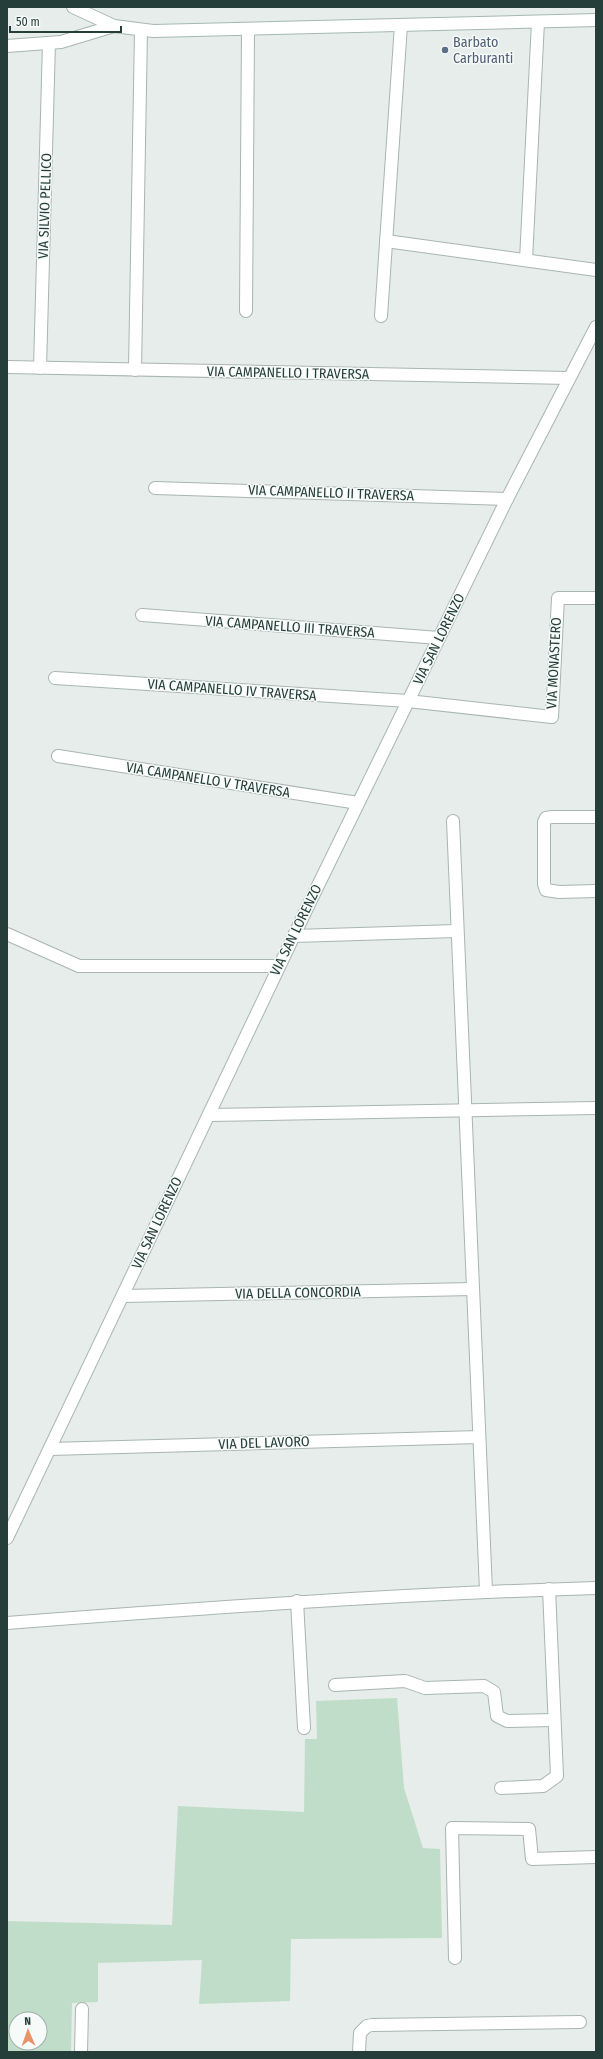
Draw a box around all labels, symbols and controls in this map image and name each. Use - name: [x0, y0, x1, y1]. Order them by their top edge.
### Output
- scale bar: [10, 8, 121, 34]
- text: 50 m: [16, 15, 40, 29]
- place label: Barbato Carburanti: [453, 34, 513, 67]
- marker: Barbato Carburanti: [440, 45, 450, 55]
- street label: VIA SILVIO PELLICO: [35, 153, 55, 259]
- street label: VIA CAMPANELLO I TRAVERSA: [207, 363, 370, 383]
- street label: VIA CAMPANELLO II TRAVERSA: [248, 482, 415, 504]
- street label: VIA SAN LORENZO: [410, 590, 469, 687]
- street label: VIA CAMPANELLO III TRAVERSA: [205, 613, 376, 641]
- street label: VIA MONASTERO: [543, 616, 565, 709]
- street label: VIA CAMPANELLO IV TRAVERSA: [147, 676, 318, 704]
- street label: VIA CAMPANELLO V TRAVERSA: [125, 759, 292, 801]
- street label: VIA SAN LORENZO: [267, 881, 326, 978]
- street label: VIA SAN LORENZO: [128, 1174, 186, 1272]
- street label: VIA DELLA CONCORDIA: [235, 1283, 362, 1303]
- street label: VIA DEL LAVORO: [218, 1433, 310, 1453]
- north arrow: [8, 2011, 48, 2051]
- text: N: [24, 2015, 31, 2028]

